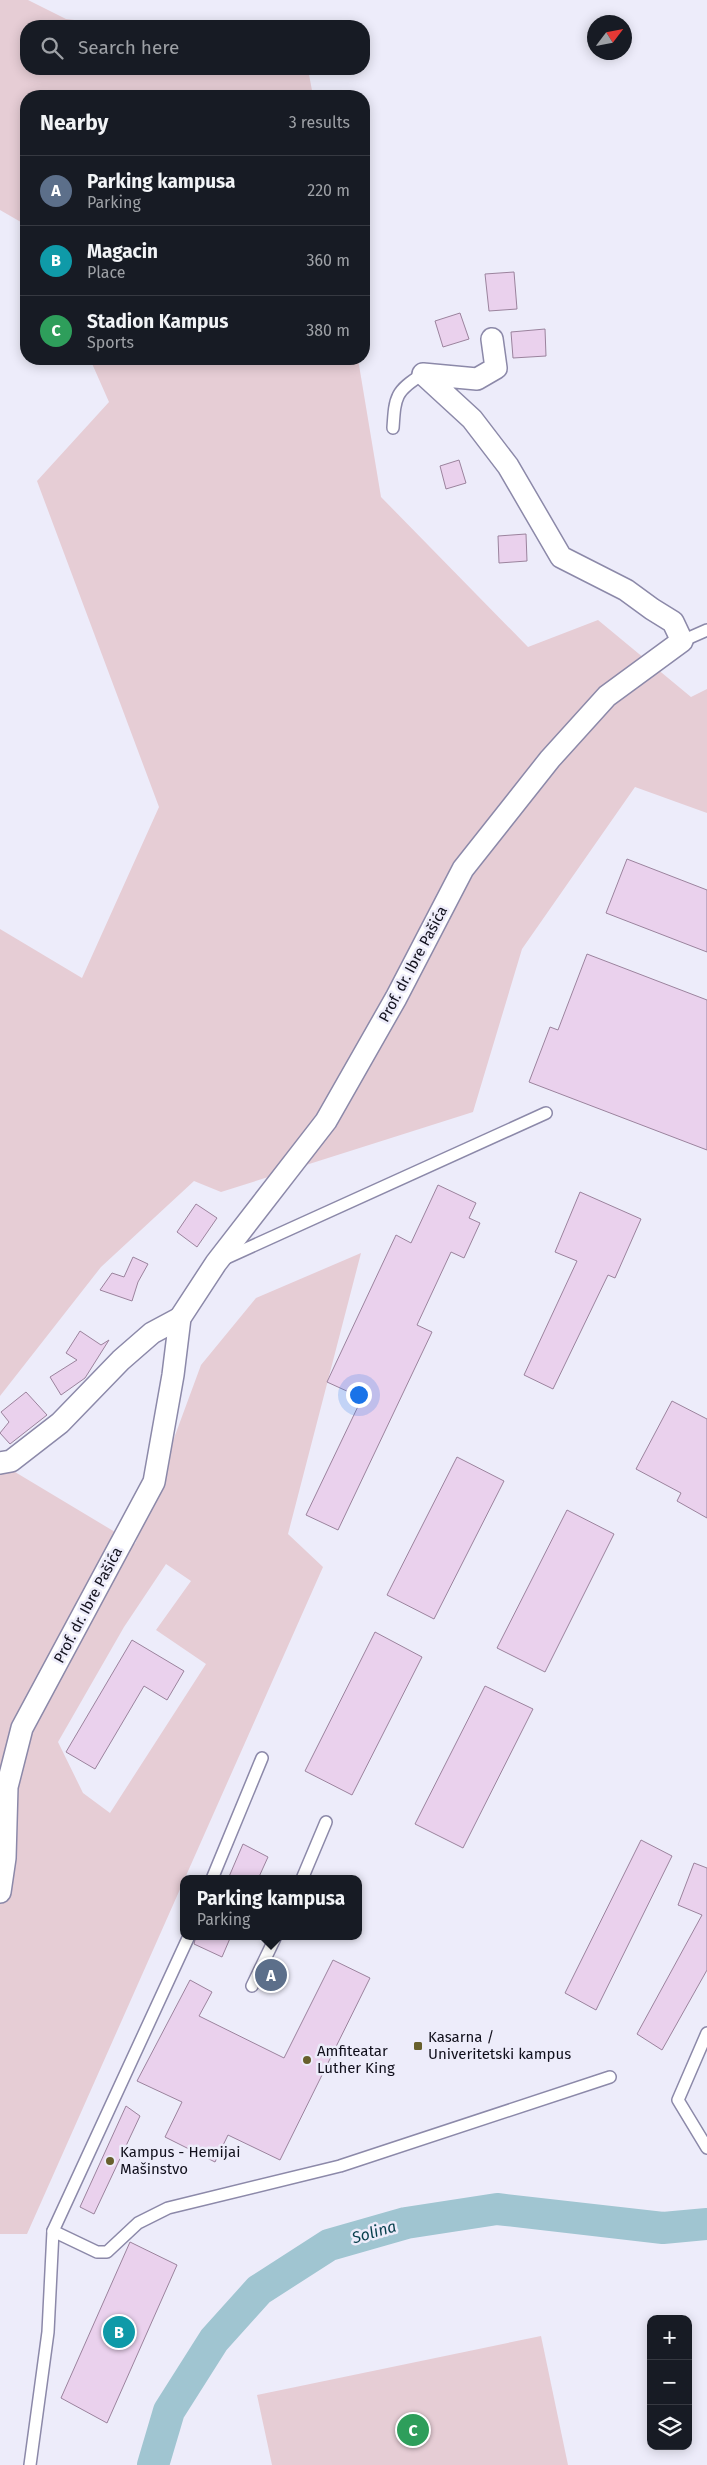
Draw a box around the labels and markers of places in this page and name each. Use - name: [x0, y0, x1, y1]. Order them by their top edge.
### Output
- pin: A: [255, 1956, 287, 1994]
- place label: Kasarna / Univeritetski kampus: [428, 2028, 571, 2063]
- marker: Kasarna / Univeritetski kampus: [412, 2040, 424, 2052]
- place label: Amfiteatar Luther King: [317, 2042, 395, 2077]
- marker: Amfiteatar Luther King: [301, 2054, 313, 2066]
- place label: Kampus - Hemijai Mašinstvo: [120, 2143, 240, 2178]
- marker: Kampus - Hemijai Mašinstvo: [104, 2155, 116, 2167]
- pin: B: [103, 2313, 135, 2351]
- pin: C: [397, 2411, 429, 2449]

